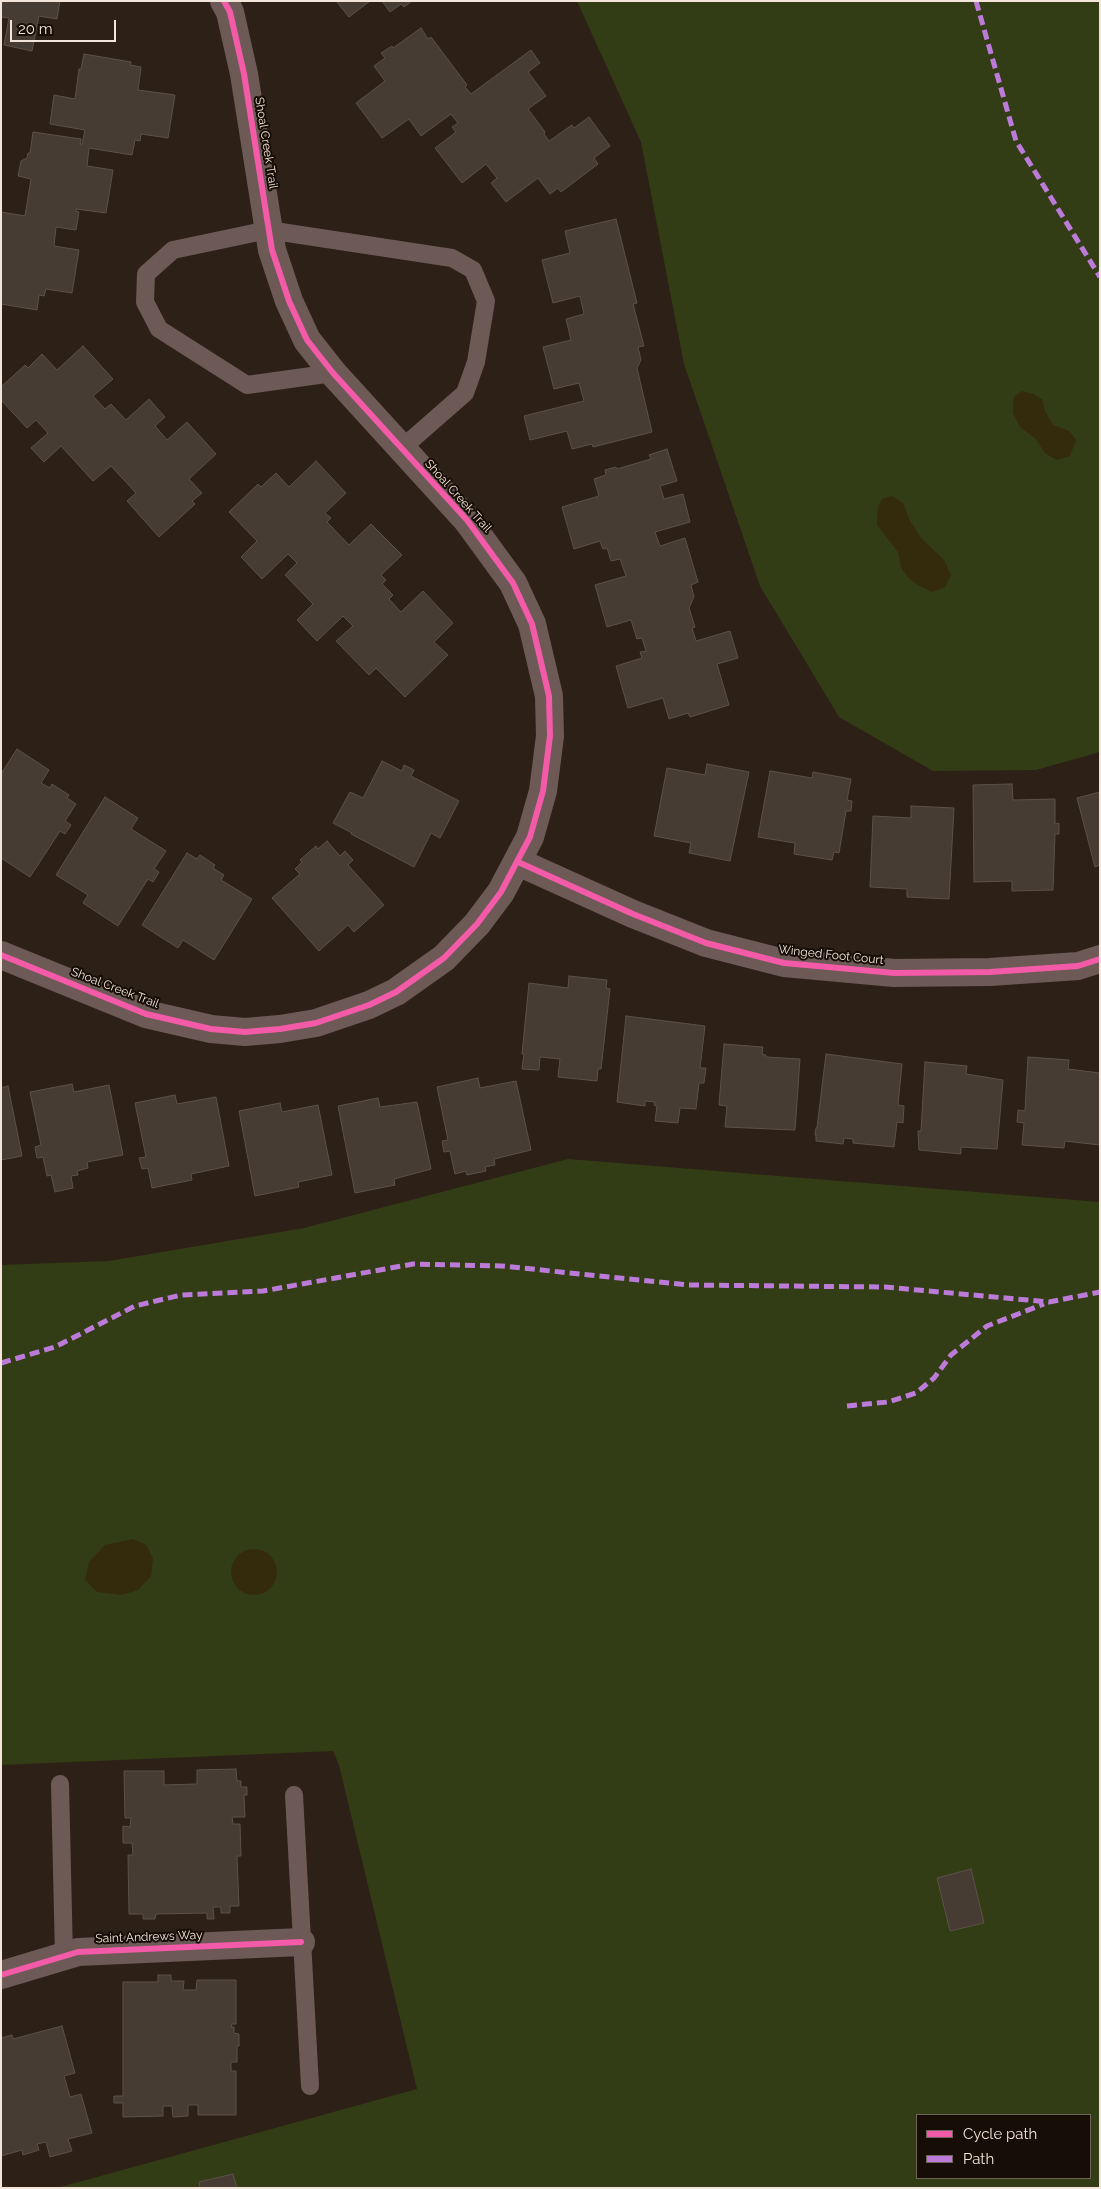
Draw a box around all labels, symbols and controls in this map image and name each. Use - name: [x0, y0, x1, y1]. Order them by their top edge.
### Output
- scale bar: [12, 10, 119, 42]
- text: 20 m: [18, 20, 53, 38]
- street label: Shoal Creek Trail: [252, 96, 280, 190]
- street label: Shoal Creek Trail: [422, 457, 494, 535]
- street label: Winged Foot Court: [778, 942, 884, 968]
- street label: Shoal Creek Trail: [69, 965, 161, 1011]
- street label: Saint Andrews Way: [95, 1928, 203, 1946]
- legend: [916, 2114, 1091, 2179]
- text: Cycle path: [963, 2125, 1037, 2143]
- text: Path: [963, 2150, 994, 2168]

